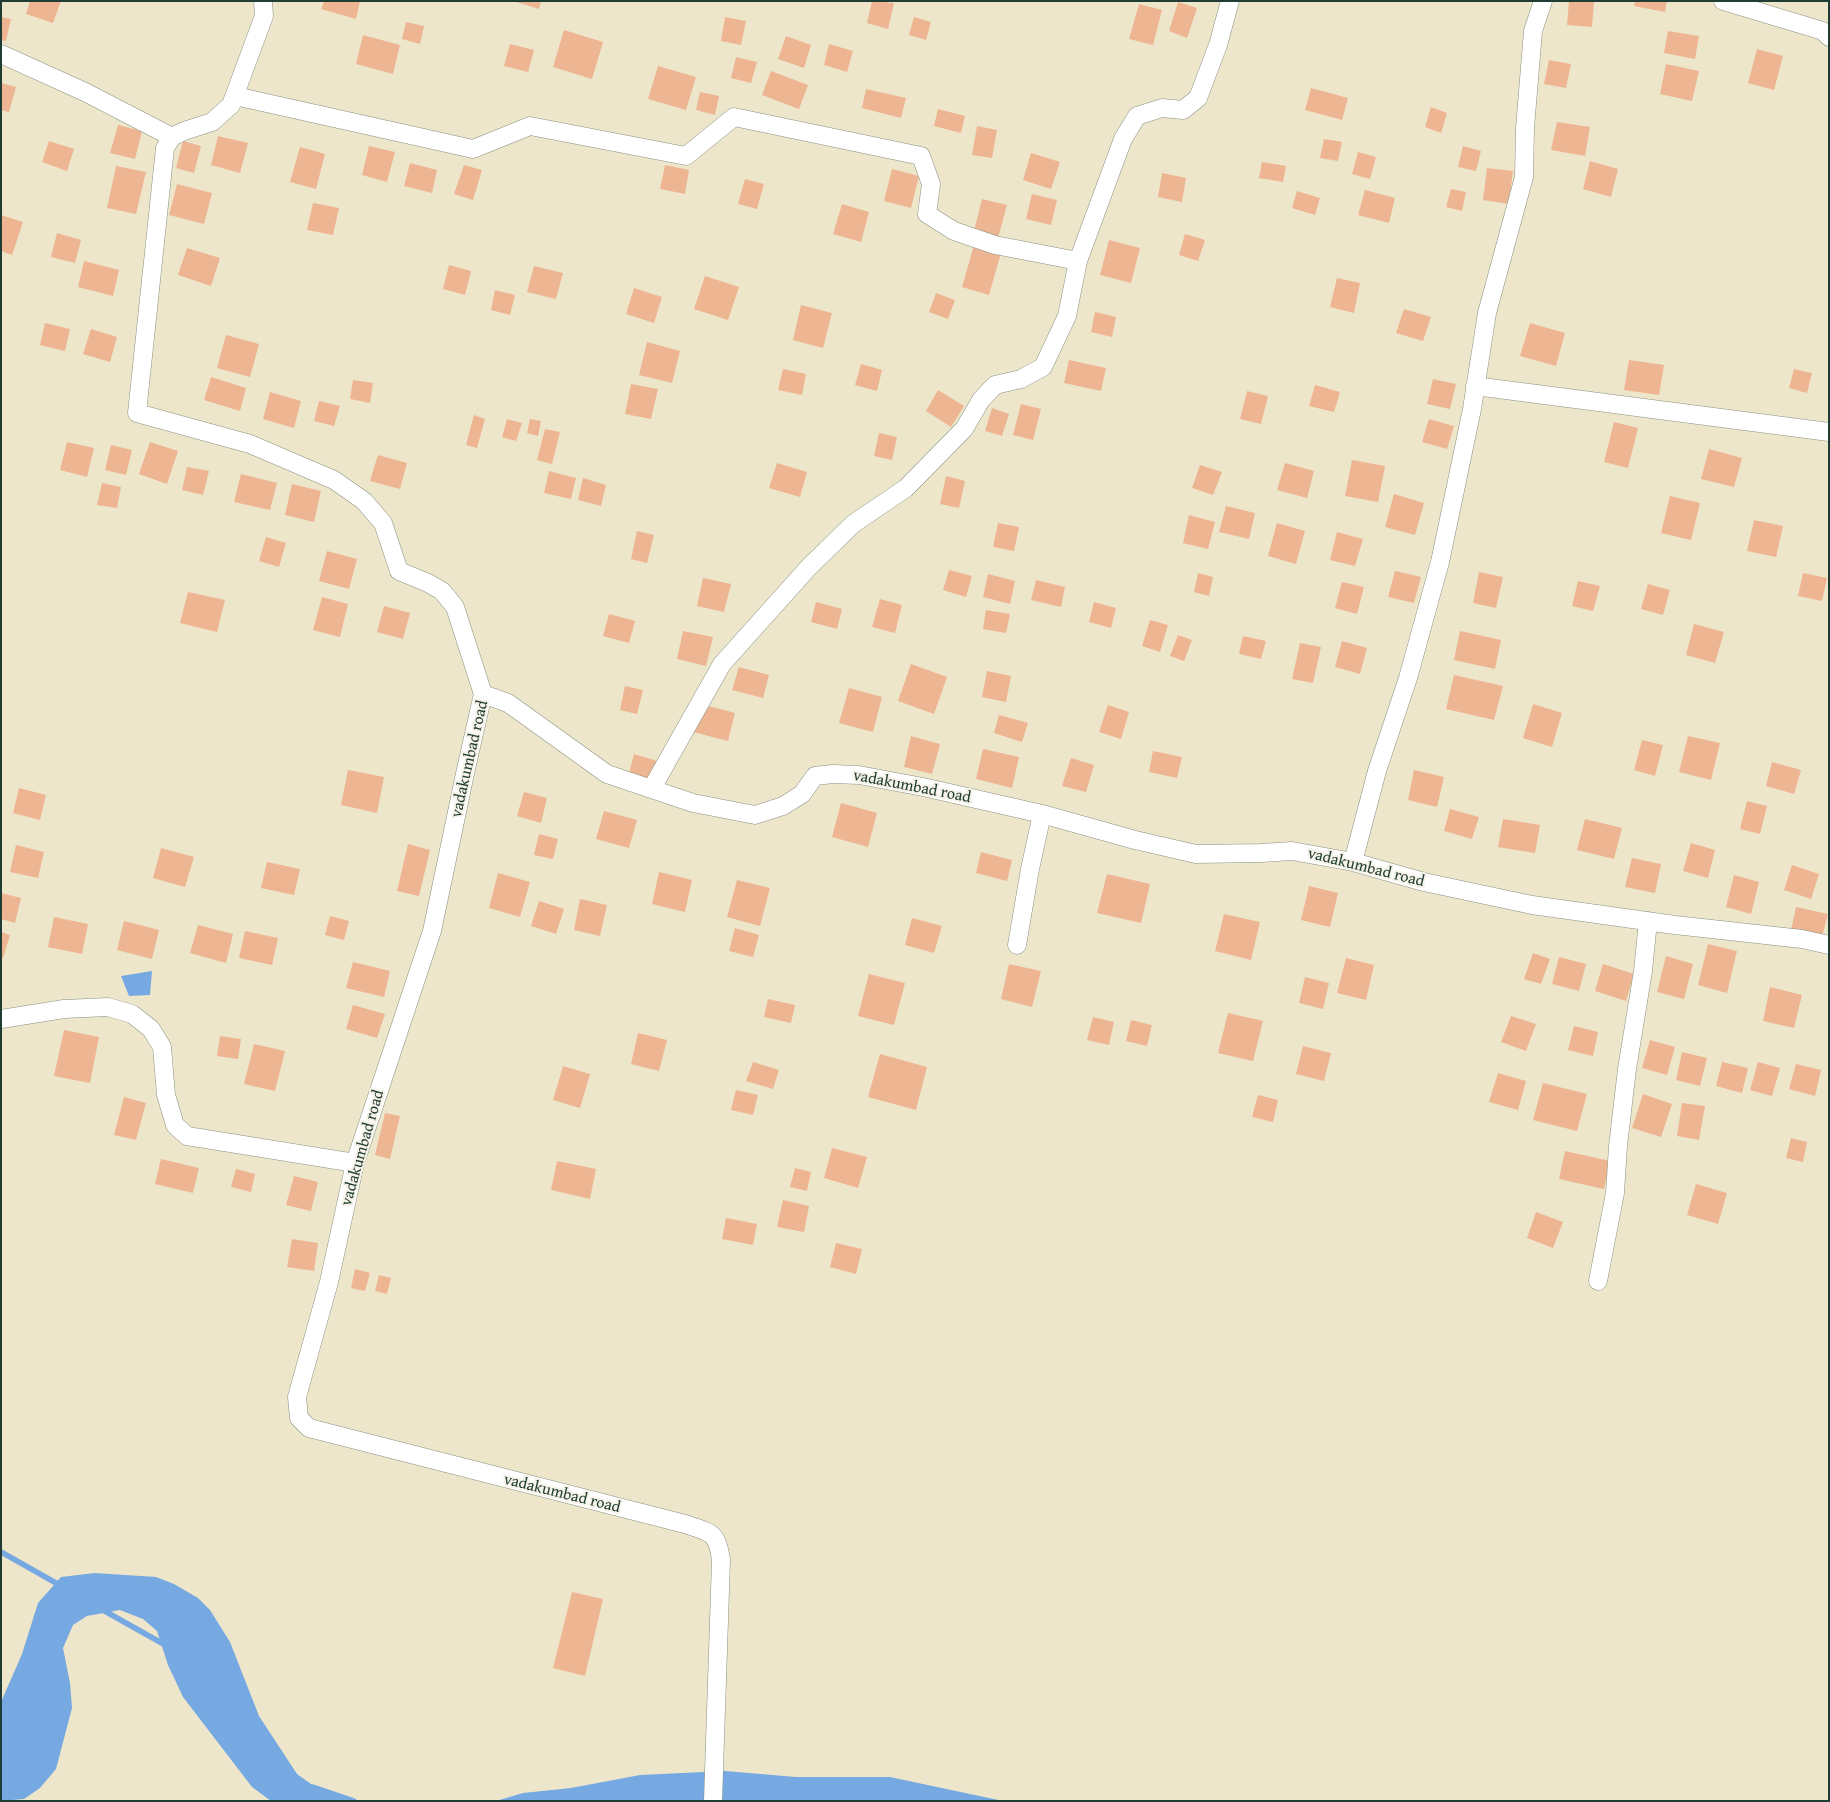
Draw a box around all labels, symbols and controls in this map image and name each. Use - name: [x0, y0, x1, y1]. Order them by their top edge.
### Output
- street label: vadakumbad road: [447, 699, 493, 819]
- street label: vadakumbad road: [851, 766, 973, 808]
- street label: vadakumbad road: [1306, 844, 1426, 892]
- street label: vadakumbad road: [337, 1088, 389, 1208]
- street label: vadakumbad road: [502, 1470, 622, 1518]

